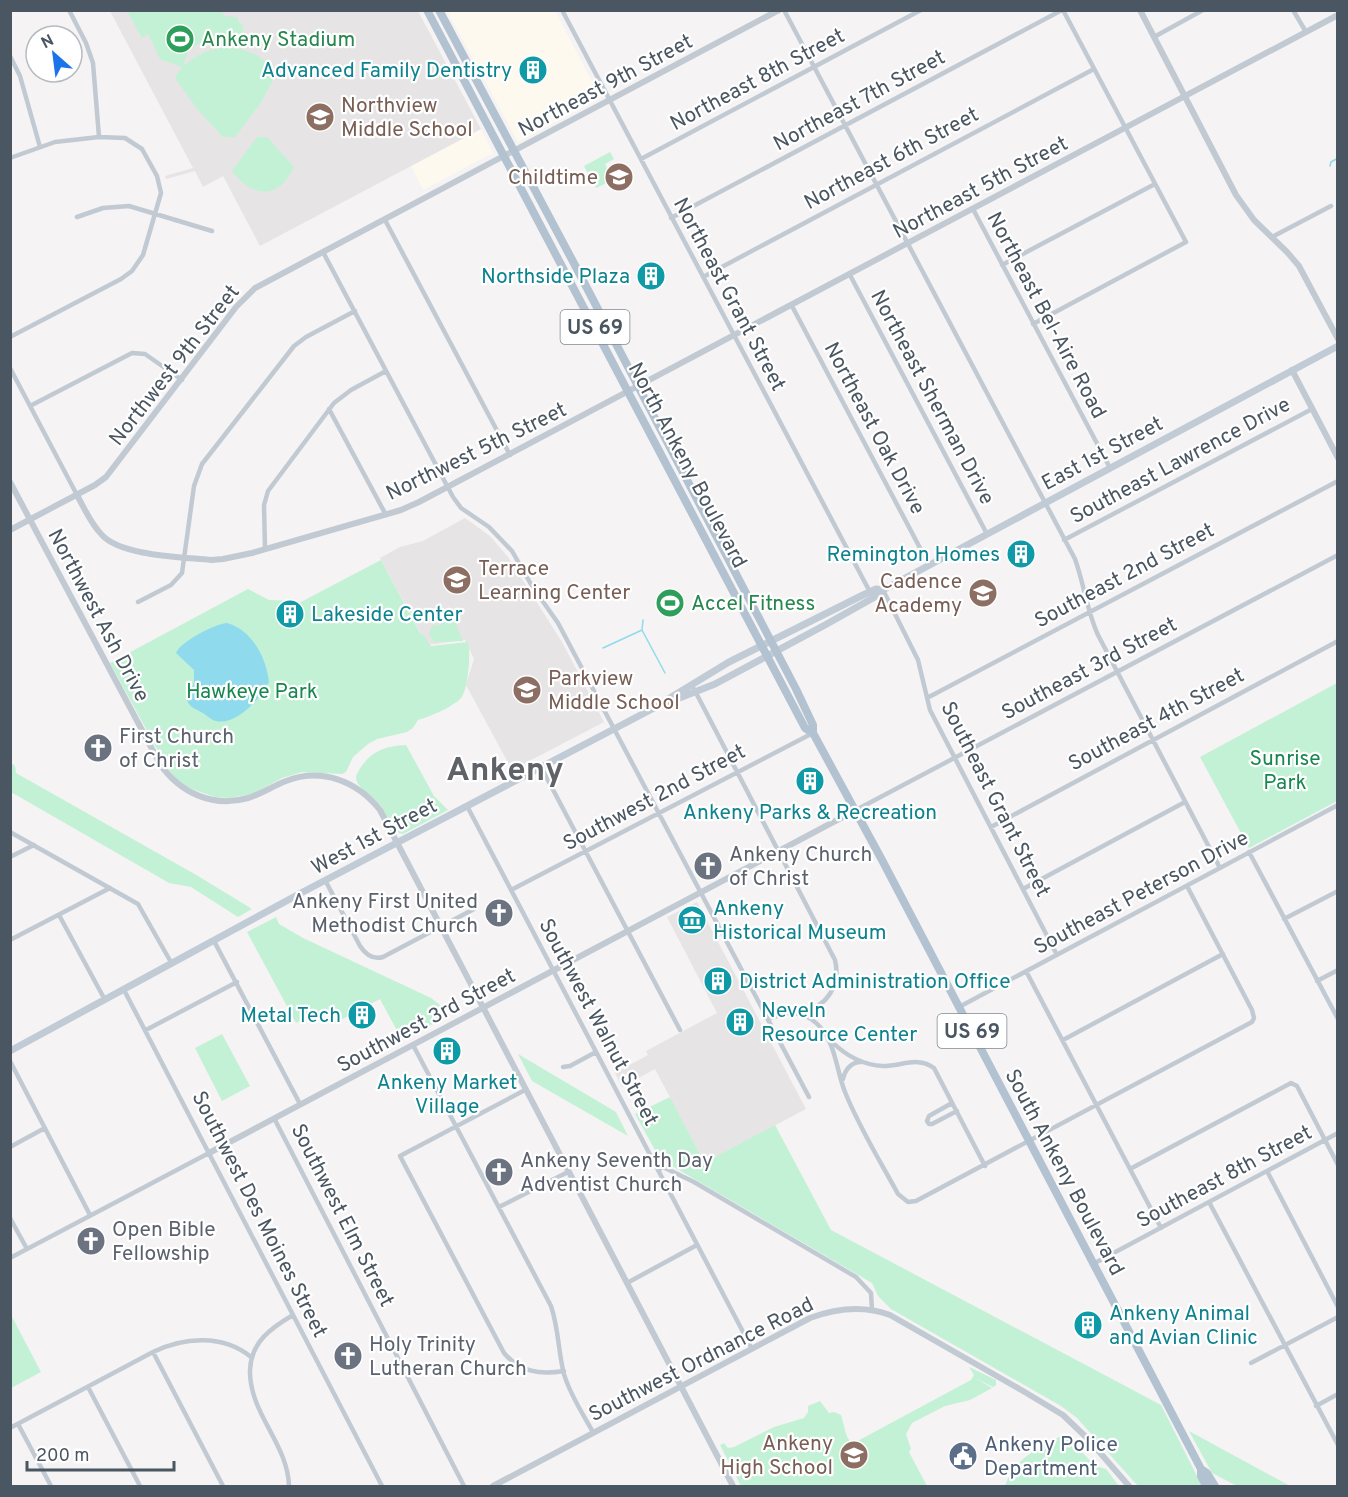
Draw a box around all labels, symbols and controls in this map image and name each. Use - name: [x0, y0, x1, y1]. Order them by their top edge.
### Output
- sports icon: Ankeny Stadium: [164, 23, 196, 55]
- street label: Northeast 8th Street: [666, 23, 850, 138]
- north arrow: [24, 24, 84, 84]
- place label: Ankeny Stadium: [201, 27, 355, 54]
- street label: Northeast 9th Street: [514, 29, 698, 144]
- text: N: [38, 31, 58, 54]
- street label: Northeast 7th Street: [769, 45, 950, 158]
- building icon: Advanced Family Dentistry: [517, 54, 549, 86]
- place label: Advanced Family Dentistry: [261, 58, 512, 85]
- place label: Northview Middle School: [341, 93, 473, 144]
- school or university icon: Northview Middle School: [304, 101, 336, 133]
- street label: Northeast 6th Street: [800, 102, 984, 217]
- street label: Northeast 5th Street: [888, 131, 1073, 246]
- school or university icon: Childtime: [603, 161, 635, 193]
- place label: Childtime: [508, 165, 598, 192]
- street label: Northeast Grant Street: [666, 193, 791, 396]
- street label: Northeast Bel-Aire Road: [980, 208, 1112, 424]
- building icon: Northside Plaza: [635, 260, 667, 292]
- place label: Northside Plaza: [481, 264, 630, 291]
- street label: Northwest 9th Street: [104, 280, 247, 452]
- street label: Northeast Sherman Drive: [864, 286, 1000, 510]
- road number: US 69: [560, 310, 630, 344]
- street label: Northeast Oak Drive: [817, 338, 930, 519]
- street label: North Ankeny Boulevard: [621, 358, 752, 573]
- street label: Southeast Lawrence Drive: [1066, 392, 1296, 531]
- street label: Northwest 5th Street: [382, 397, 571, 508]
- street label: East 1st Street: [1037, 411, 1168, 498]
- street label: Southeast 2nd Street: [1030, 518, 1219, 635]
- street label: Northwest Ash Drive: [41, 525, 155, 707]
- building icon: Remington Homes: [1005, 538, 1037, 570]
- place label: Remington Homes: [826, 542, 1000, 569]
- place label: Terrace Learning Center: [478, 556, 630, 607]
- school or university icon: Terrace Learning Center: [441, 564, 473, 596]
- place label: Cadence Academy: [874, 569, 962, 620]
- school or university icon: Cadence Academy: [967, 577, 999, 609]
- sports icon: Accel Fitness: [654, 587, 686, 619]
- place label: Accel Fitness: [691, 591, 815, 618]
- building icon: Lakeside Center: [274, 598, 306, 630]
- place label: Lakeside Center: [311, 602, 463, 629]
- street label: Southeast 3rd Street: [997, 612, 1182, 727]
- street label: Southeast 4th Street: [1064, 663, 1249, 778]
- place label: Parkview Middle School: [548, 666, 680, 717]
- school or university icon: Parkview Middle School: [511, 674, 543, 706]
- park label: Hawkeye Park: [186, 679, 318, 706]
- street label: Southeast Grant Street: [934, 697, 1056, 902]
- place label: First Church of Christ: [119, 724, 234, 775]
- church icon: First Church of Christ: [82, 732, 114, 764]
- street label: Southwest 2nd Street: [559, 739, 751, 858]
- park label: Sunrise Park: [1250, 746, 1320, 797]
- district label: Ankeny: [446, 751, 564, 793]
- building icon: Ankeny Parks & Recreation: [794, 765, 826, 797]
- street label: West 1st Street: [307, 793, 442, 882]
- place label: Ankeny Parks & Recreation: [683, 800, 937, 827]
- street label: Southeast Peterson Drive: [1030, 825, 1254, 961]
- place label: Ankeny Church of Christ: [729, 842, 872, 893]
- church icon: Ankeny Church of Christ: [692, 850, 724, 882]
- place label: Ankeny First United Methodist Church: [292, 889, 478, 940]
- place label: Ankeny Historical Museum: [713, 896, 887, 947]
- church icon: Ankeny First United Methodist Church: [483, 897, 515, 929]
- museum icon: Ankeny Historical Museum: [676, 904, 708, 936]
- street label: Southwest Walnut Street: [532, 914, 664, 1131]
- street label: Southwest 3rd Street: [333, 963, 521, 1080]
- building icon: District Administration Office: [702, 965, 734, 997]
- place label: District Administration Office: [739, 969, 1010, 996]
- place label: Neveln Resource Center: [761, 998, 918, 1049]
- building icon: Metal Tech: [346, 999, 378, 1031]
- place label: Metal Tech: [240, 1003, 341, 1030]
- building icon: Neveln Resource Center: [724, 1006, 756, 1038]
- road number: US 69: [938, 1014, 1006, 1048]
- building icon: Ankeny Market Village: [431, 1035, 463, 1067]
- street label: South Ankeny Boulevard: [998, 1065, 1130, 1281]
- place label: Ankeny Market Village: [376, 1070, 518, 1121]
- street label: Southwest Des Moines Street: [185, 1087, 333, 1342]
- street label: Southwest Elm Street: [284, 1120, 400, 1312]
- street label: Southeast 8th Street: [1132, 1120, 1317, 1235]
- place label: Ankeny Seventh Day Adventist Church: [520, 1148, 713, 1199]
- church icon: Ankeny Seventh Day Adventist Church: [483, 1156, 515, 1188]
- place label: Open Bible Fellowship: [112, 1217, 216, 1268]
- church icon: Open Bible Fellowship: [75, 1225, 107, 1257]
- street label: Southwest Ordnance Road: [585, 1292, 819, 1429]
- place label: Ankeny Animal and Avian Clinic: [1109, 1301, 1258, 1352]
- building icon: Ankeny Animal and Avian Clinic: [1072, 1309, 1104, 1341]
- place label: Holy Trinity Lutheran Church: [369, 1332, 527, 1383]
- church icon: Holy Trinity Lutheran Church: [332, 1340, 364, 1372]
- place label: Ankeny High School: [720, 1431, 833, 1482]
- place label: Ankeny Police Department: [984, 1432, 1118, 1483]
- scale bar: [27, 1434, 174, 1472]
- school or university icon: Ankeny High School: [838, 1439, 870, 1471]
- public building icon: Ankeny Police Department: [947, 1440, 979, 1472]
- text: 200 m: [36, 1445, 89, 1468]

